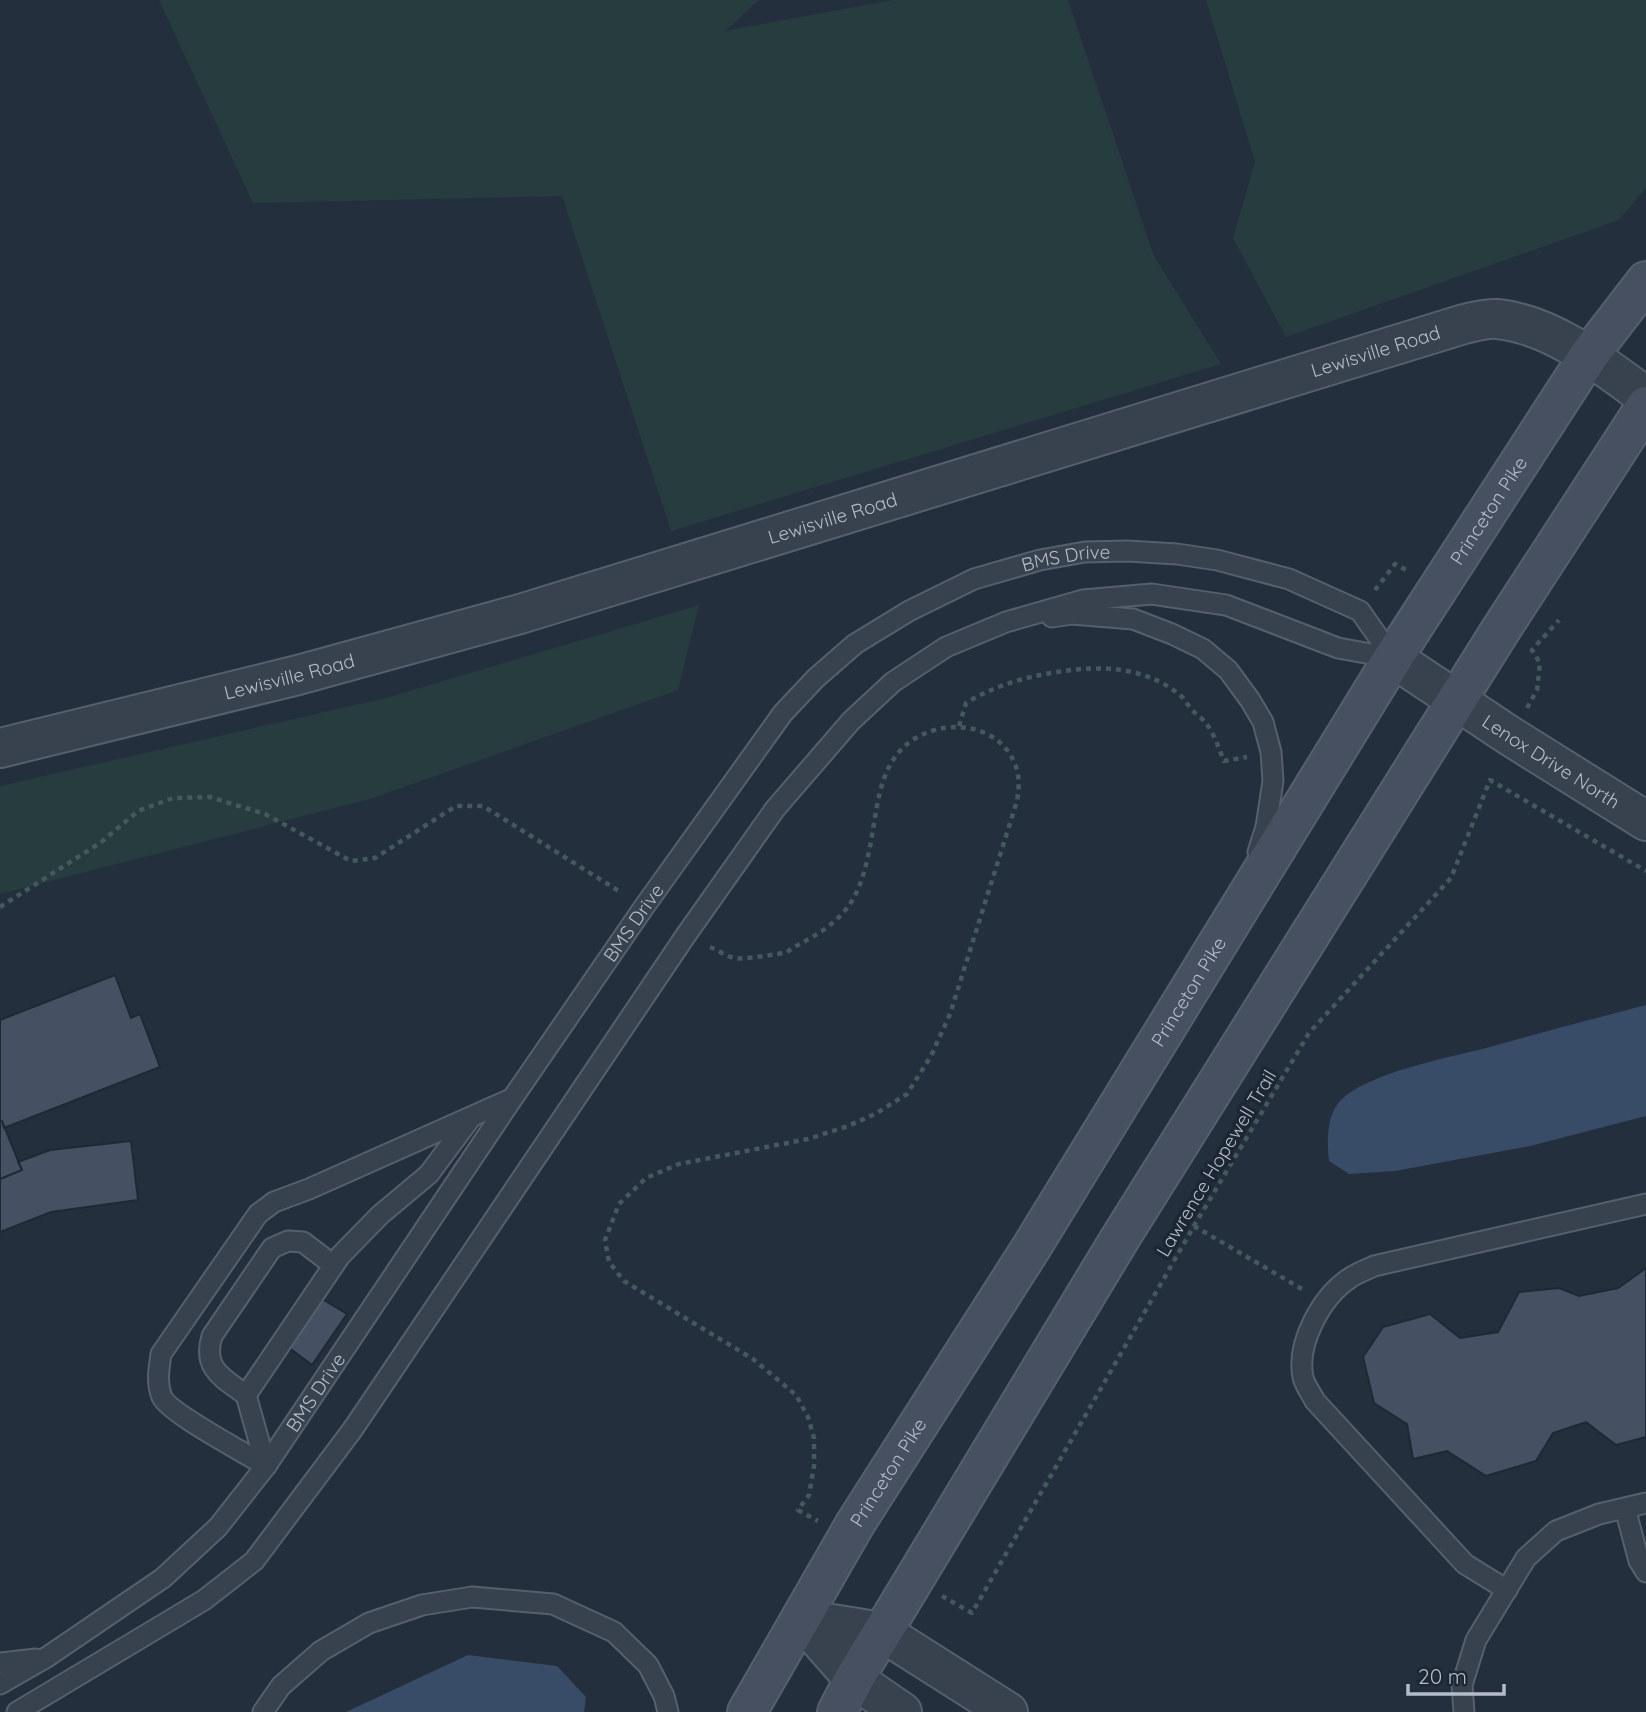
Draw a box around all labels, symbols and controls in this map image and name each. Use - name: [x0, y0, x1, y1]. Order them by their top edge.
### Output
- street label: Lewisville Road: [1308, 320, 1443, 382]
- street label: Princeton Pike: [1445, 452, 1532, 569]
- street label: Lewisville Road: [765, 487, 900, 549]
- street label: BMS Drive: [1019, 539, 1111, 577]
- street label: Lewisville Road: [222, 648, 357, 705]
- street label: Lenox Drive North: [1478, 709, 1625, 814]
- street label: BMS Drive: [598, 879, 669, 966]
- street label: Princeton Pike: [1146, 932, 1231, 1051]
- street label: Lawrence Hopewell Trail: [1151, 1065, 1281, 1261]
- street label: BMS Drive: [280, 1348, 350, 1436]
- street label: Princeton Pike: [844, 1414, 931, 1531]
- scale bar: [1408, 1652, 1504, 1696]
- text: 20 m: [1418, 1663, 1467, 1689]

